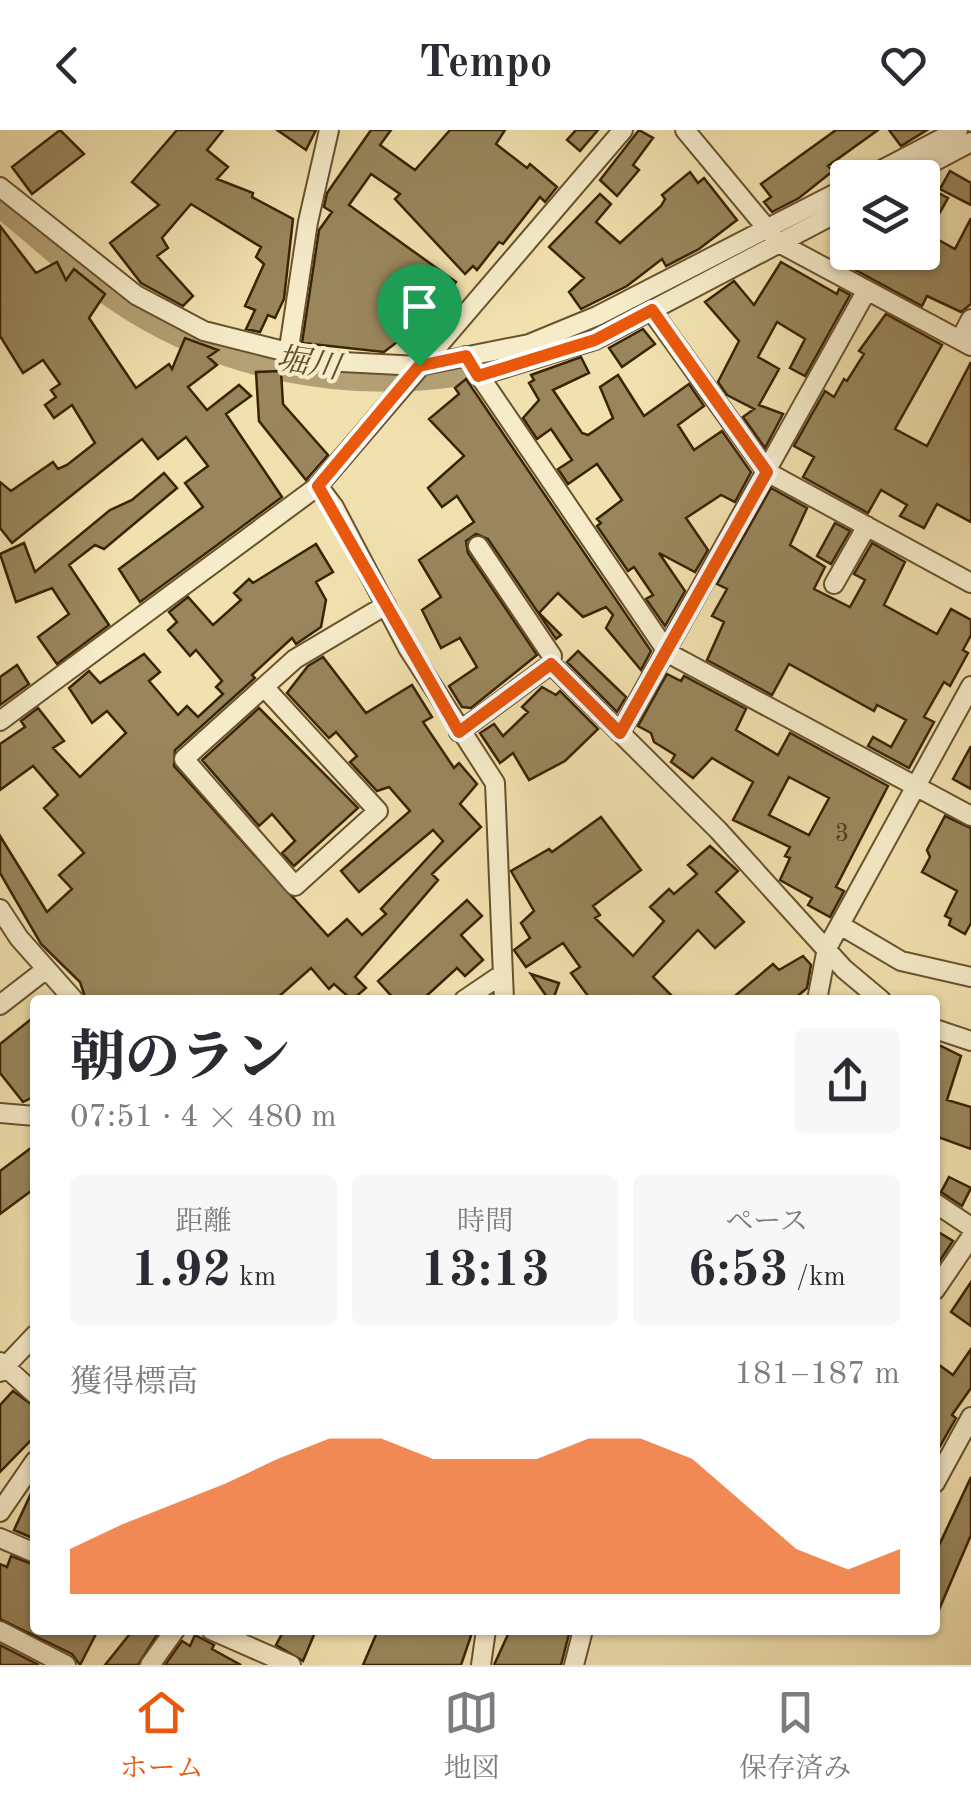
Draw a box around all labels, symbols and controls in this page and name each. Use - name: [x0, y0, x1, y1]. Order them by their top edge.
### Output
- icon: back: [40, 38, 95, 93]
- icon: heart: [876, 38, 931, 93]
- text: Tempo: [419, 42, 552, 87]
- map controls: [830, 160, 940, 270]
- button: layers: [830, 160, 940, 270]
- pin: [377, 264, 462, 367]
- icon: arrive: [392, 279, 447, 334]
- water label: 堀川: [274, 341, 346, 386]
- house number: 3: [835, 822, 849, 847]
- button: share: [795, 1028, 900, 1133]
- text: 朝のラン: [70, 1033, 290, 1088]
- text: 07:51 · 4 × 480 m: [70, 1102, 337, 1134]
- text: 距離: [175, 1209, 231, 1237]
- text: 時間: [457, 1209, 513, 1237]
- text: ペース: [725, 1209, 808, 1237]
- text: 1.92: [131, 1247, 232, 1297]
- text: 13:13: [420, 1247, 550, 1297]
- text: 6:53: [688, 1247, 789, 1297]
- text: km: [232, 1264, 276, 1292]
- text: /km: [789, 1264, 846, 1292]
- text: 181–187 m: [734, 1359, 900, 1391]
- text: 獲得標高: [70, 1368, 198, 1400]
- tab: ホーム: [120, 1685, 204, 1788]
- tab: 地図: [443, 1685, 499, 1788]
- tab: 保存済み: [739, 1685, 851, 1788]

